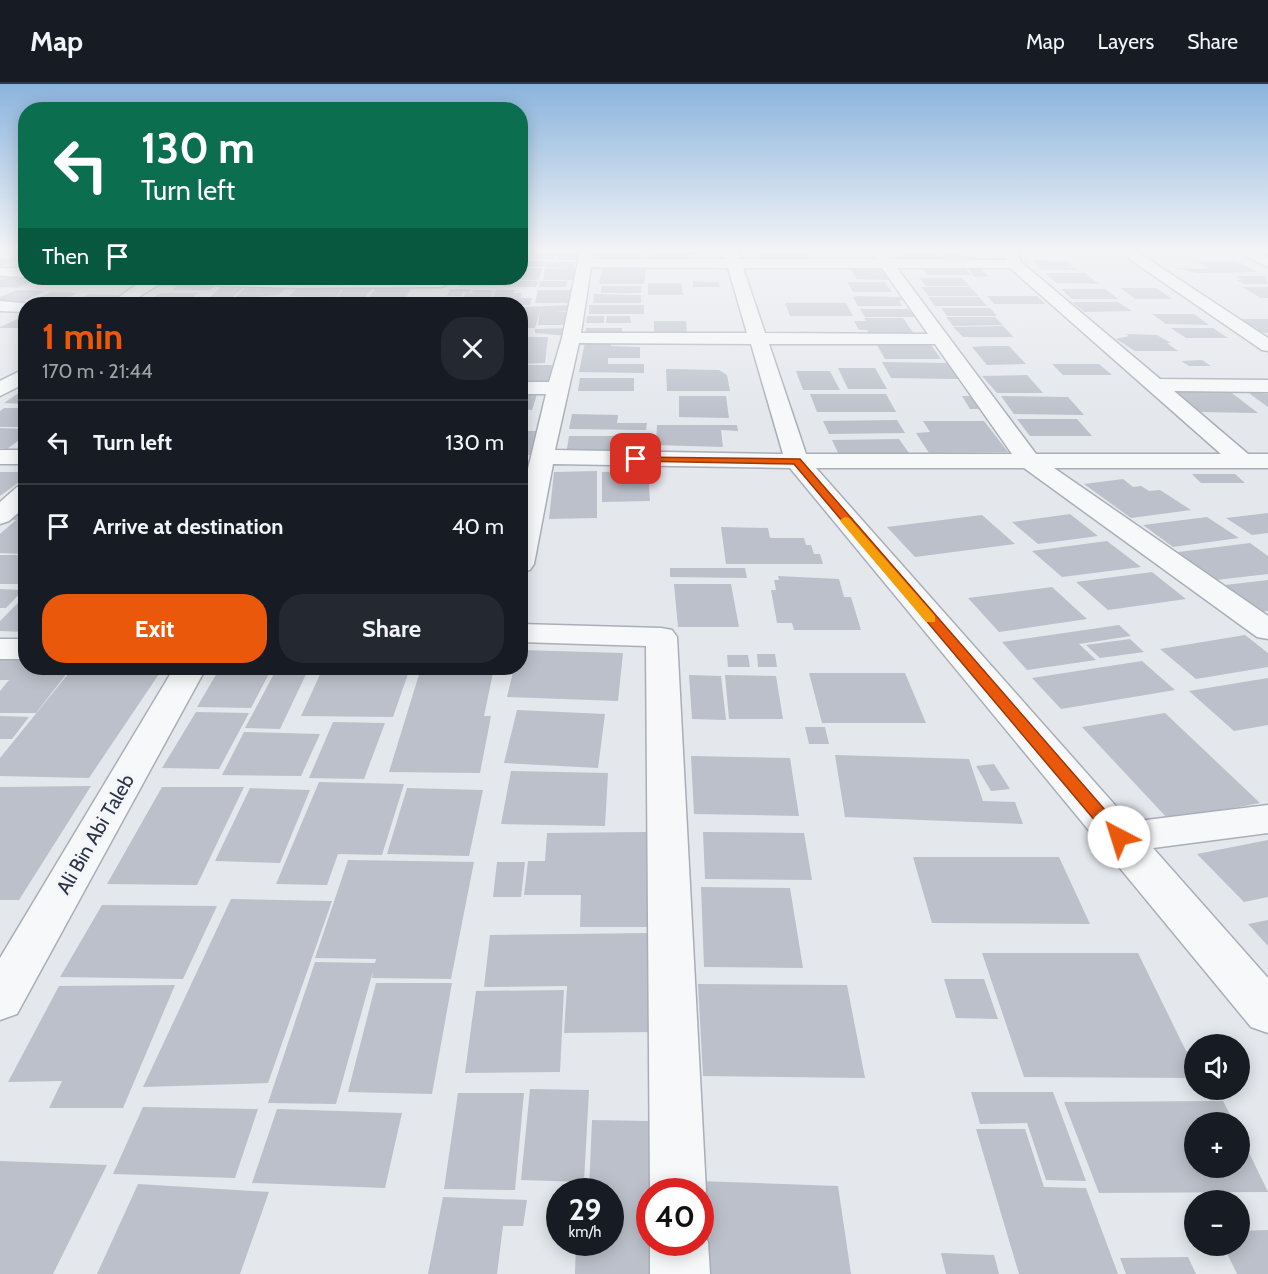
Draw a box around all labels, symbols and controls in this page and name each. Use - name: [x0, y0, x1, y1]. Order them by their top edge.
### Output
- text: Map: [30, 24, 83, 58]
- text: Map: [1026, 29, 1065, 54]
- text: Layers: [1098, 29, 1154, 54]
- text: Share: [1187, 29, 1238, 54]
- text: 130 m: [141, 122, 255, 174]
- icon: left: [42, 126, 120, 204]
- text: Turn left: [141, 174, 235, 207]
- icon: arrive: [101, 240, 134, 273]
- text: Then: [42, 243, 89, 270]
- text: 1 min: [42, 314, 123, 358]
- button: close: [441, 317, 504, 380]
- text: 170 m · 21:44: [42, 359, 152, 383]
- icon: left: [42, 426, 75, 459]
- text: Turn left: [93, 429, 172, 456]
- text: 130 m: [445, 429, 504, 456]
- pin: [610, 433, 661, 484]
- icon: arrive: [619, 442, 652, 475]
- icon: arrive: [42, 510, 75, 543]
- text: Arrive at destination: [93, 513, 283, 540]
- text: 40 m: [452, 513, 504, 540]
- button: Exit: [42, 594, 267, 663]
- button: Share: [279, 594, 504, 663]
- street label: Ali Bin Abi Taleb: [51, 770, 139, 898]
- position arrow: [1087, 805, 1151, 869]
- map controls: [1184, 1034, 1250, 1256]
- button: sound: [1184, 1034, 1250, 1100]
- button: +: [1184, 1112, 1250, 1178]
- speed limit sign: 40: [636, 1178, 714, 1256]
- button: −: [1184, 1190, 1250, 1256]
- text: 29: [569, 1191, 601, 1228]
- text: km/h: [569, 1223, 601, 1241]

